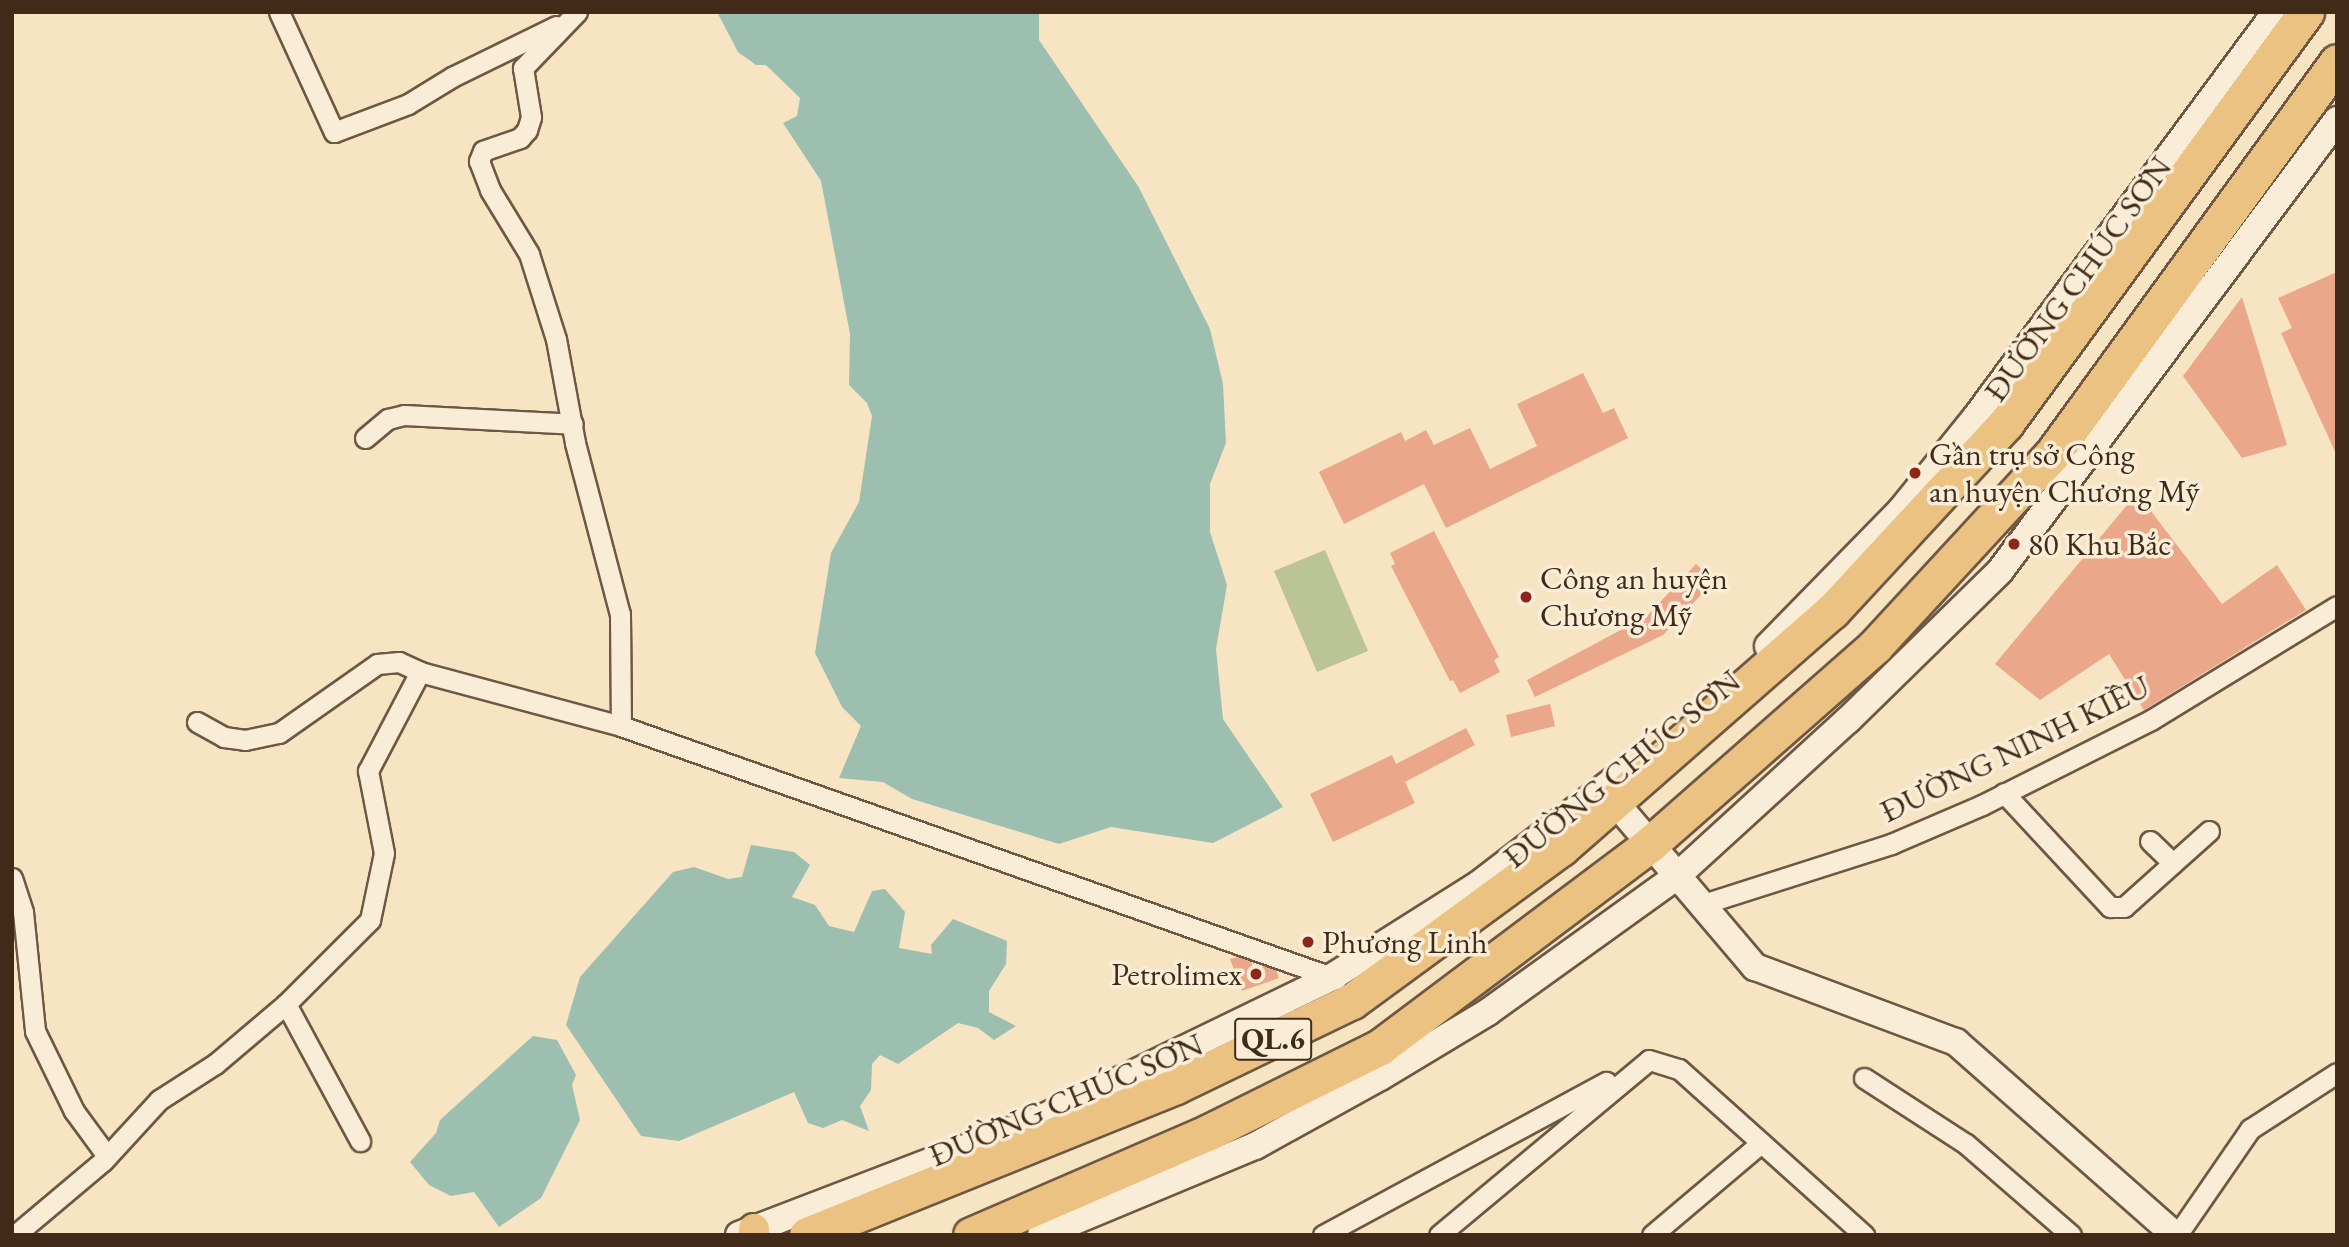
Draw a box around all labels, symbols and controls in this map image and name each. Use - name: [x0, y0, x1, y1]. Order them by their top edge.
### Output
- street label: ĐƯỜNG CHÚC SƠN: [1976, 149, 2180, 409]
- place label: Gần trụ sở Công an huyện Chương Mỹ: [1929, 436, 2200, 511]
- marker: Gần trụ sở Công an huyện Chương Mỹ: [1907, 465, 1923, 481]
- place label: 80 Khu Bắc: [2028, 525, 2171, 563]
- marker: 80 Khu Bắc: [2006, 536, 2022, 552]
- place label: Công an huyện Chương Mỹ: [1540, 560, 1728, 635]
- marker: Công an huyện Chương Mỹ: [1518, 589, 1534, 605]
- street label: ĐƯỜNG CHÚC SƠN: [1496, 662, 1748, 876]
- street label: ĐƯỜNG NINH KIỀU: [1874, 667, 2156, 831]
- place label: Phương Linh: [1322, 923, 1487, 961]
- marker: Phương Linh: [1300, 934, 1316, 950]
- place label: Petrolimex: [1111, 955, 1242, 993]
- marker: Petrolimex: [1248, 966, 1264, 982]
- road number: QL.6: [1233, 1012, 1313, 1065]
- street label: ĐƯỜNG CHÚC SƠN: [924, 1025, 1208, 1175]

